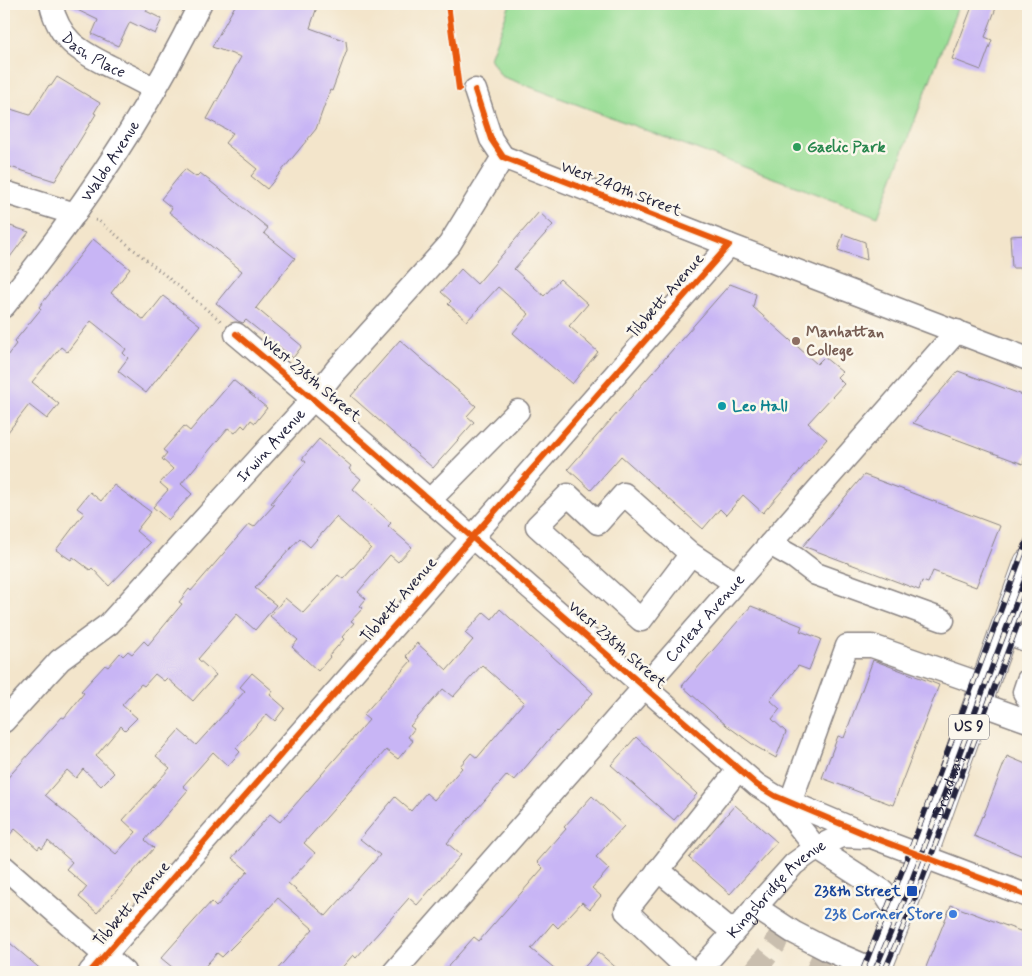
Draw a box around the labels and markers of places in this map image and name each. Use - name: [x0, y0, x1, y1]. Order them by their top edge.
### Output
- place label: Gaelic Park: [807, 137, 885, 158]
- marker: Gaelic Park: [791, 141, 803, 153]
- place label: Manhattan College: [806, 322, 884, 362]
- marker: Manhattan College: [790, 335, 802, 347]
- place label: Leo Hall: [732, 396, 788, 417]
- marker: Leo Hall: [716, 400, 728, 412]
- place label: 238th Street: [814, 881, 902, 902]
- marker: 238th Street: [905, 884, 919, 898]
- place label: 238 Corner Store: [824, 904, 943, 925]
- marker: 238 Corner Store: [947, 908, 959, 920]

